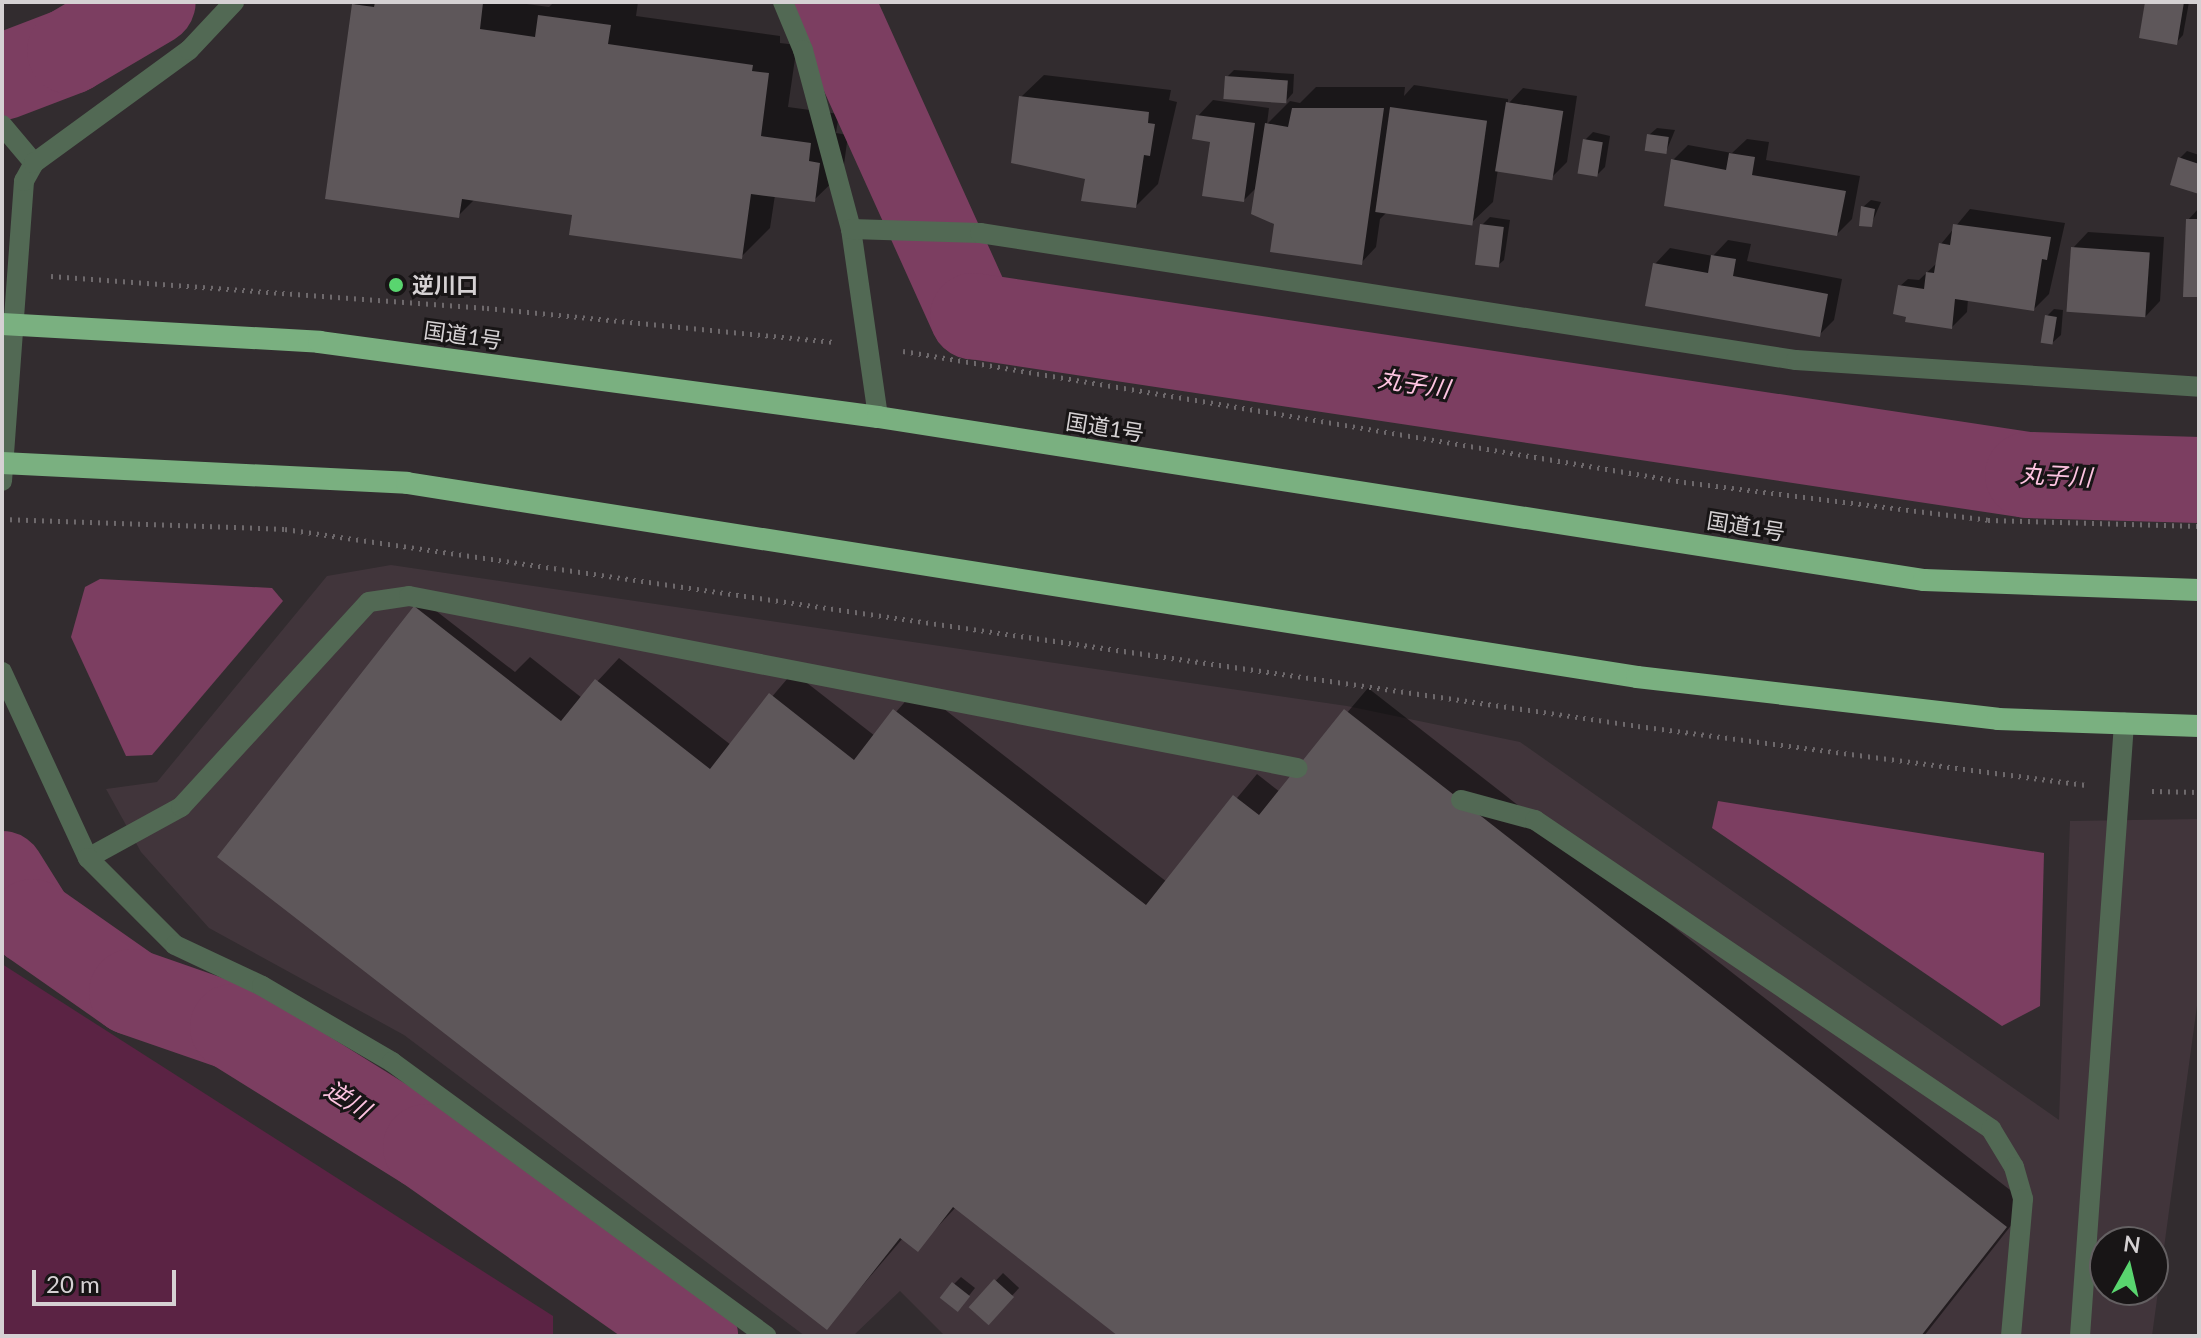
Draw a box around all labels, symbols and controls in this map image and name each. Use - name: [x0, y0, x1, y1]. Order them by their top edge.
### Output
- place label: 逆川口: [412, 272, 478, 298]
- marker: 逆川口: [387, 276, 405, 294]
- street label: 国道1号: [422, 316, 504, 354]
- water label: 丸子川: [1376, 363, 1452, 403]
- street label: 国道1号: [1064, 408, 1146, 446]
- water label: 丸子川: [2019, 459, 2093, 491]
- street label: 国道1号: [1705, 507, 1787, 545]
- water label: 逆川: [320, 1074, 376, 1124]
- north arrow: [2089, 1226, 2169, 1306]
- text: N: [2122, 1229, 2142, 1258]
- scale bar: [36, 1254, 180, 1304]
- text: 20 m: [46, 1269, 100, 1298]

